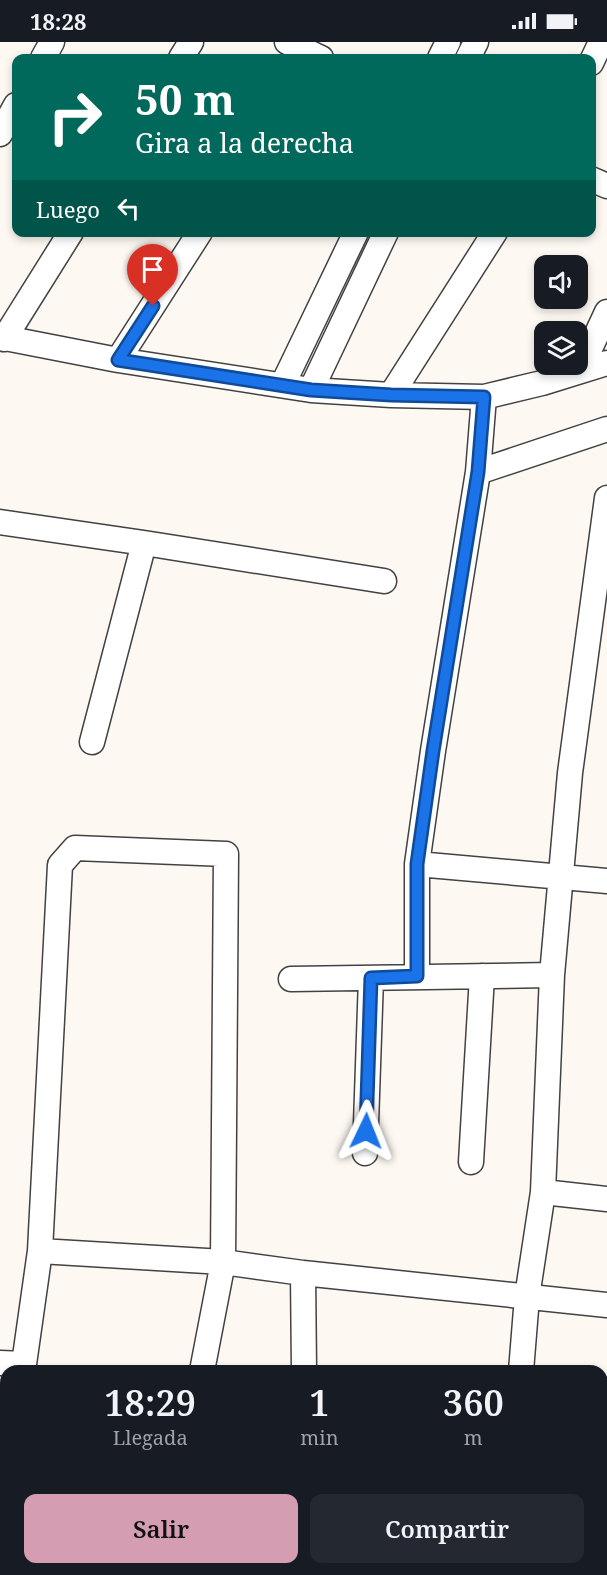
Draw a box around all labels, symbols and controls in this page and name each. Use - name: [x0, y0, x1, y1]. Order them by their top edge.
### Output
- text: 18:28: [30, 6, 86, 36]
- text: 50 m: [135, 70, 235, 127]
- icon: right: [36, 78, 114, 156]
- text: Gira a la derecha: [135, 124, 354, 161]
- icon: left: [112, 192, 145, 225]
- text: Luego: [36, 194, 100, 224]
- pin: [127, 244, 178, 306]
- icon: arrive: [136, 253, 169, 286]
- map controls: [534, 255, 588, 375]
- button: sound: [534, 255, 588, 309]
- button: layers: [534, 321, 588, 375]
- position arrow: [334, 1099, 398, 1163]
- text: 18:29: [104, 1378, 196, 1427]
- text: 1: [309, 1378, 330, 1427]
- text: 360: [443, 1378, 504, 1427]
- text: Llegada: [113, 1424, 188, 1451]
- text: min: [300, 1424, 339, 1451]
- text: m: [464, 1424, 483, 1451]
- button: Salir: [24, 1494, 298, 1563]
- button: Compartir: [310, 1494, 584, 1563]

